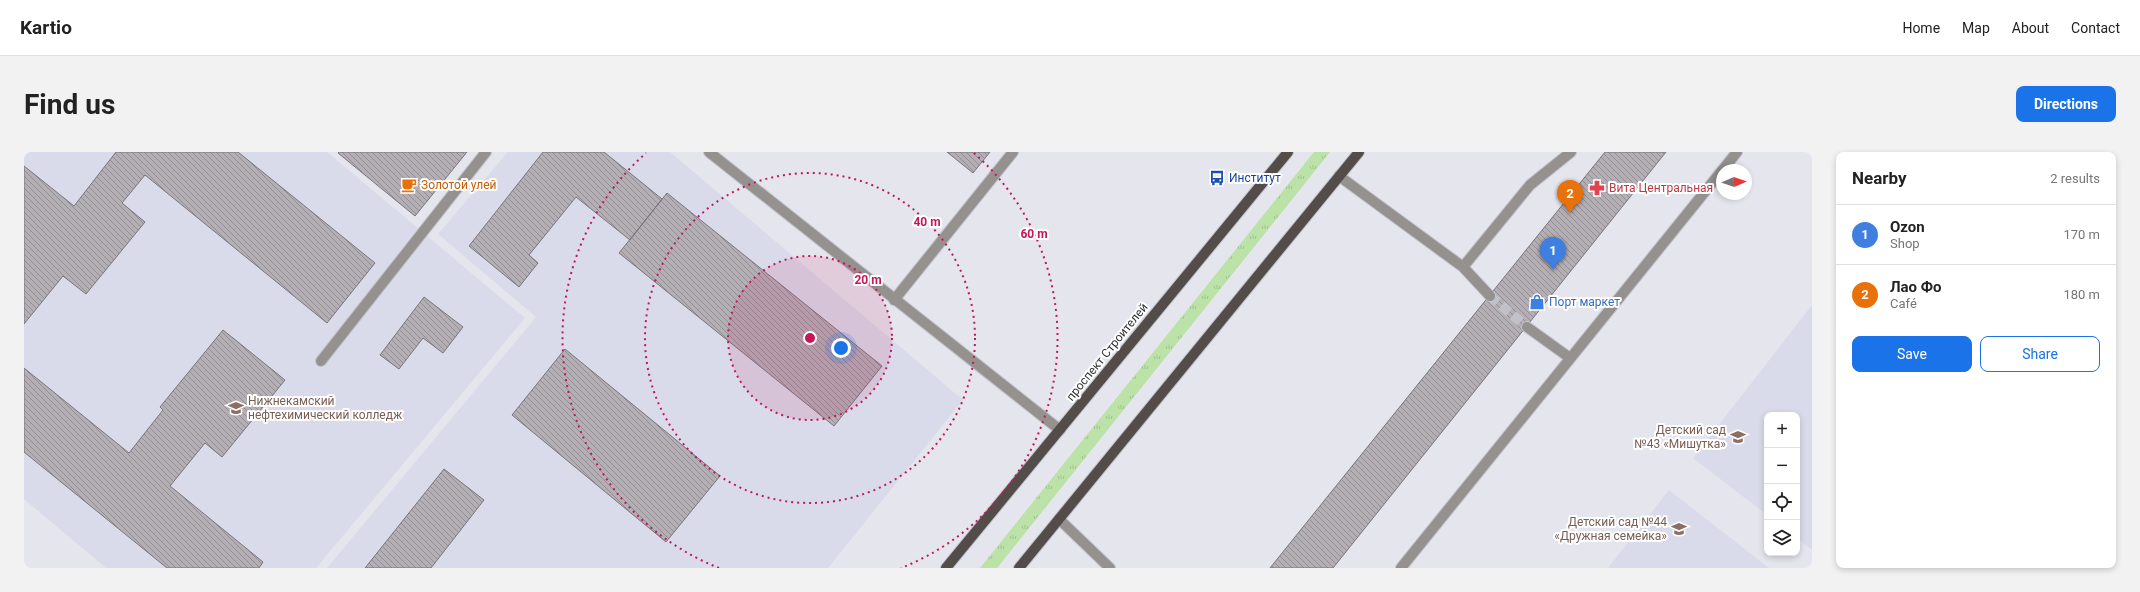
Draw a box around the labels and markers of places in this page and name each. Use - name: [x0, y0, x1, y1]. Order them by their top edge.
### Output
- bus stop icon: Институт: [1208, 169, 1226, 187]
- place label: Институт: [1229, 171, 1281, 185]
- cafe icon: Золотой улей: [400, 176, 418, 194]
- place label: Золотой улей: [421, 178, 497, 192]
- pharmacy icon: Вита Центральная: [1588, 179, 1606, 197]
- pin: 2: [1557, 180, 1583, 213]
- place label: Вита Центральная: [1609, 181, 1713, 195]
- pin: 1: [1540, 237, 1566, 270]
- shop icon: Порт маркет: [1528, 293, 1546, 311]
- place label: Порт маркет: [1549, 295, 1620, 309]
- centre of rings: [803, 331, 817, 345]
- place label: Нижнекамский нефтехимический колледж: [248, 394, 403, 422]
- school or university icon: Нижнекамский нефтехимический колледж: [227, 399, 245, 417]
- place label: Детский сад №43 «Мишутка»: [1634, 423, 1726, 451]
- school or university icon: Детский сад №43 «Мишутка»: [1729, 428, 1747, 446]
- place label: Детский сад №44 «Дружная семейка»: [1554, 515, 1667, 543]
- school or university icon: Детский сад №44 «Дружная семейка»: [1670, 520, 1688, 538]

